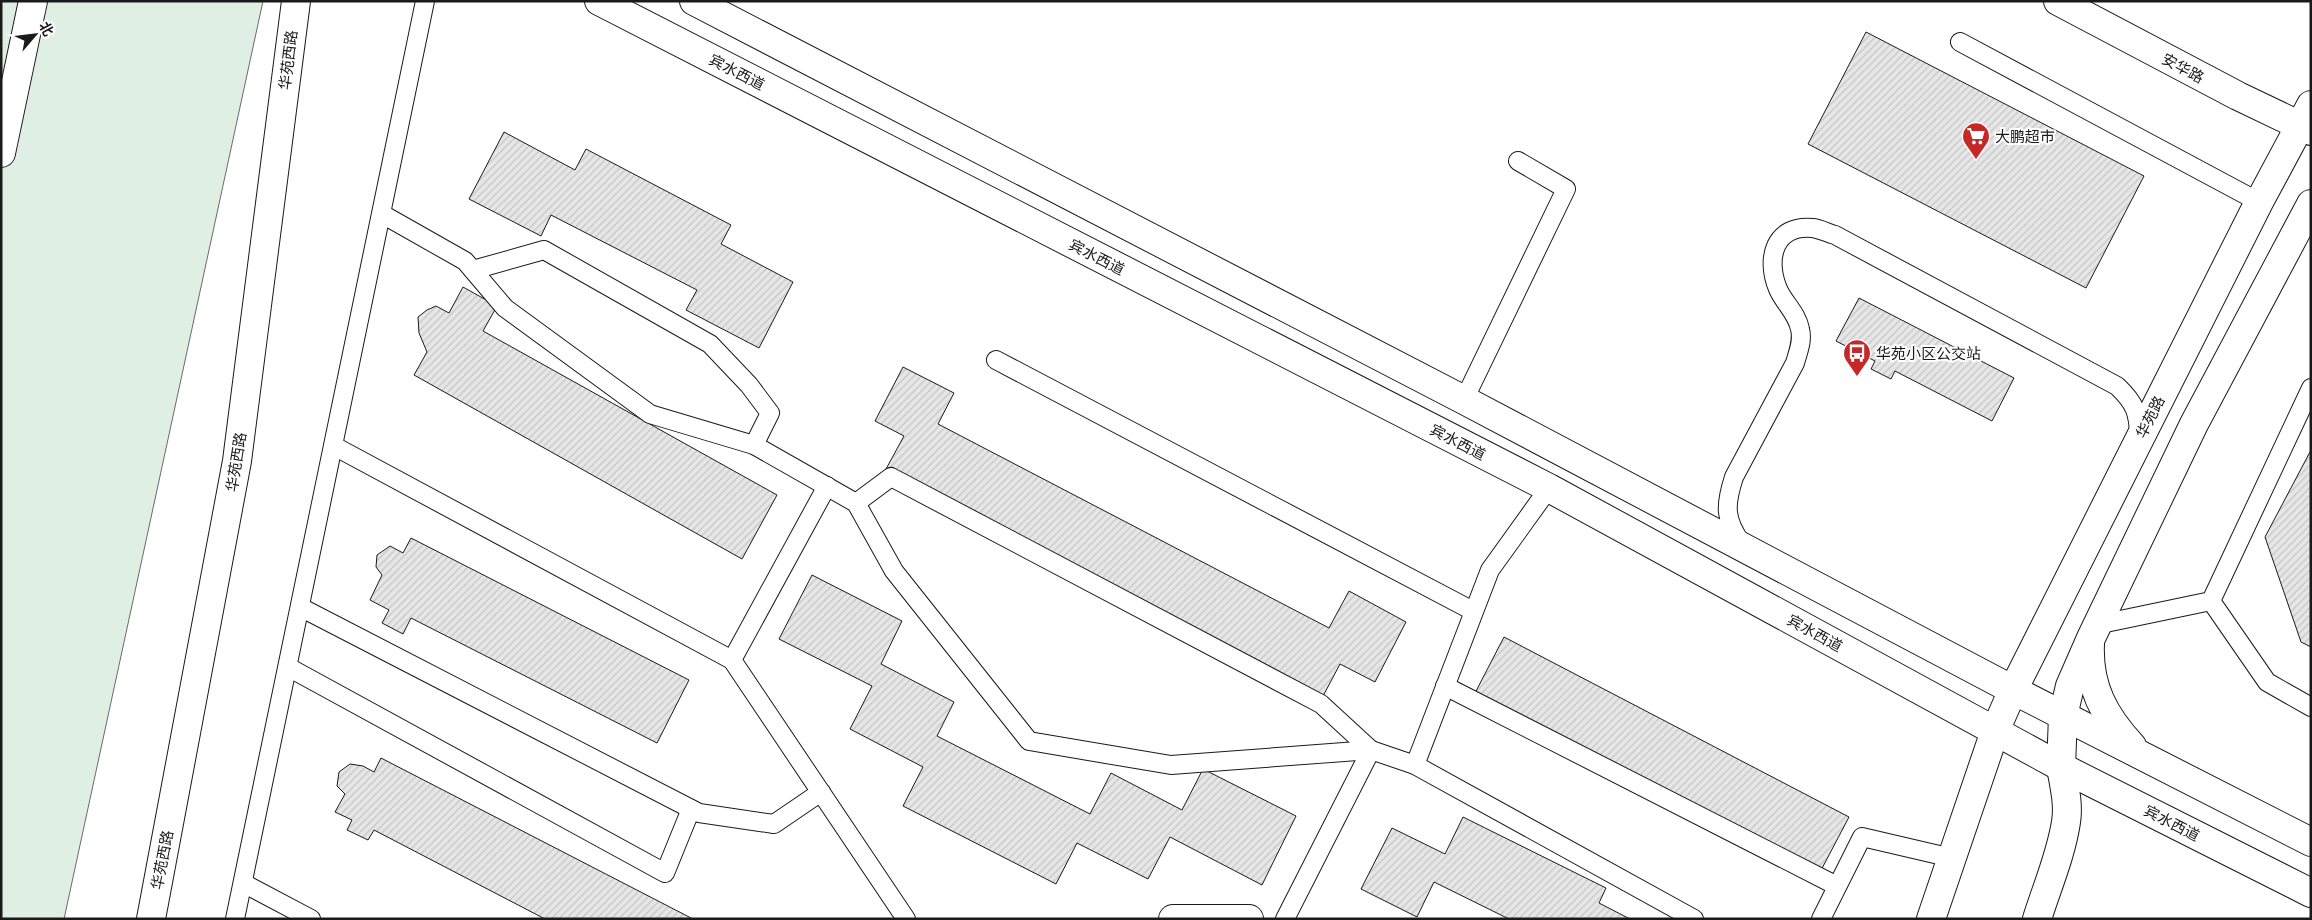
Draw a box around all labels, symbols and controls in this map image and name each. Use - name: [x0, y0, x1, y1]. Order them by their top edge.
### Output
- north arrow: [10, 10, 60, 60]
- text: 北: [36, 19, 57, 39]
- street label: 华苑西路: [276, 29, 300, 91]
- street label: 安华路: [2159, 50, 2207, 86]
- street label: 宾水西道: [706, 51, 768, 93]
- supermarket icon: 大鹏超市: [1961, 121, 1991, 160]
- place label: 大鹏超市: [1995, 128, 2055, 145]
- street label: 宾水西道: [1066, 236, 1128, 278]
- bus stop icon: 华苑小区公交站: [1842, 338, 1872, 377]
- place label: 华苑小区公交站: [1876, 345, 1981, 362]
- street label: 华苑路: [2132, 393, 2168, 441]
- street label: 宾水西道: [1427, 421, 1489, 463]
- street label: 华苑西路: [223, 431, 249, 493]
- street label: 宾水西道: [1785, 611, 1845, 655]
- street label: 宾水西道: [2141, 802, 2203, 844]
- street label: 华苑西路: [148, 829, 176, 891]

